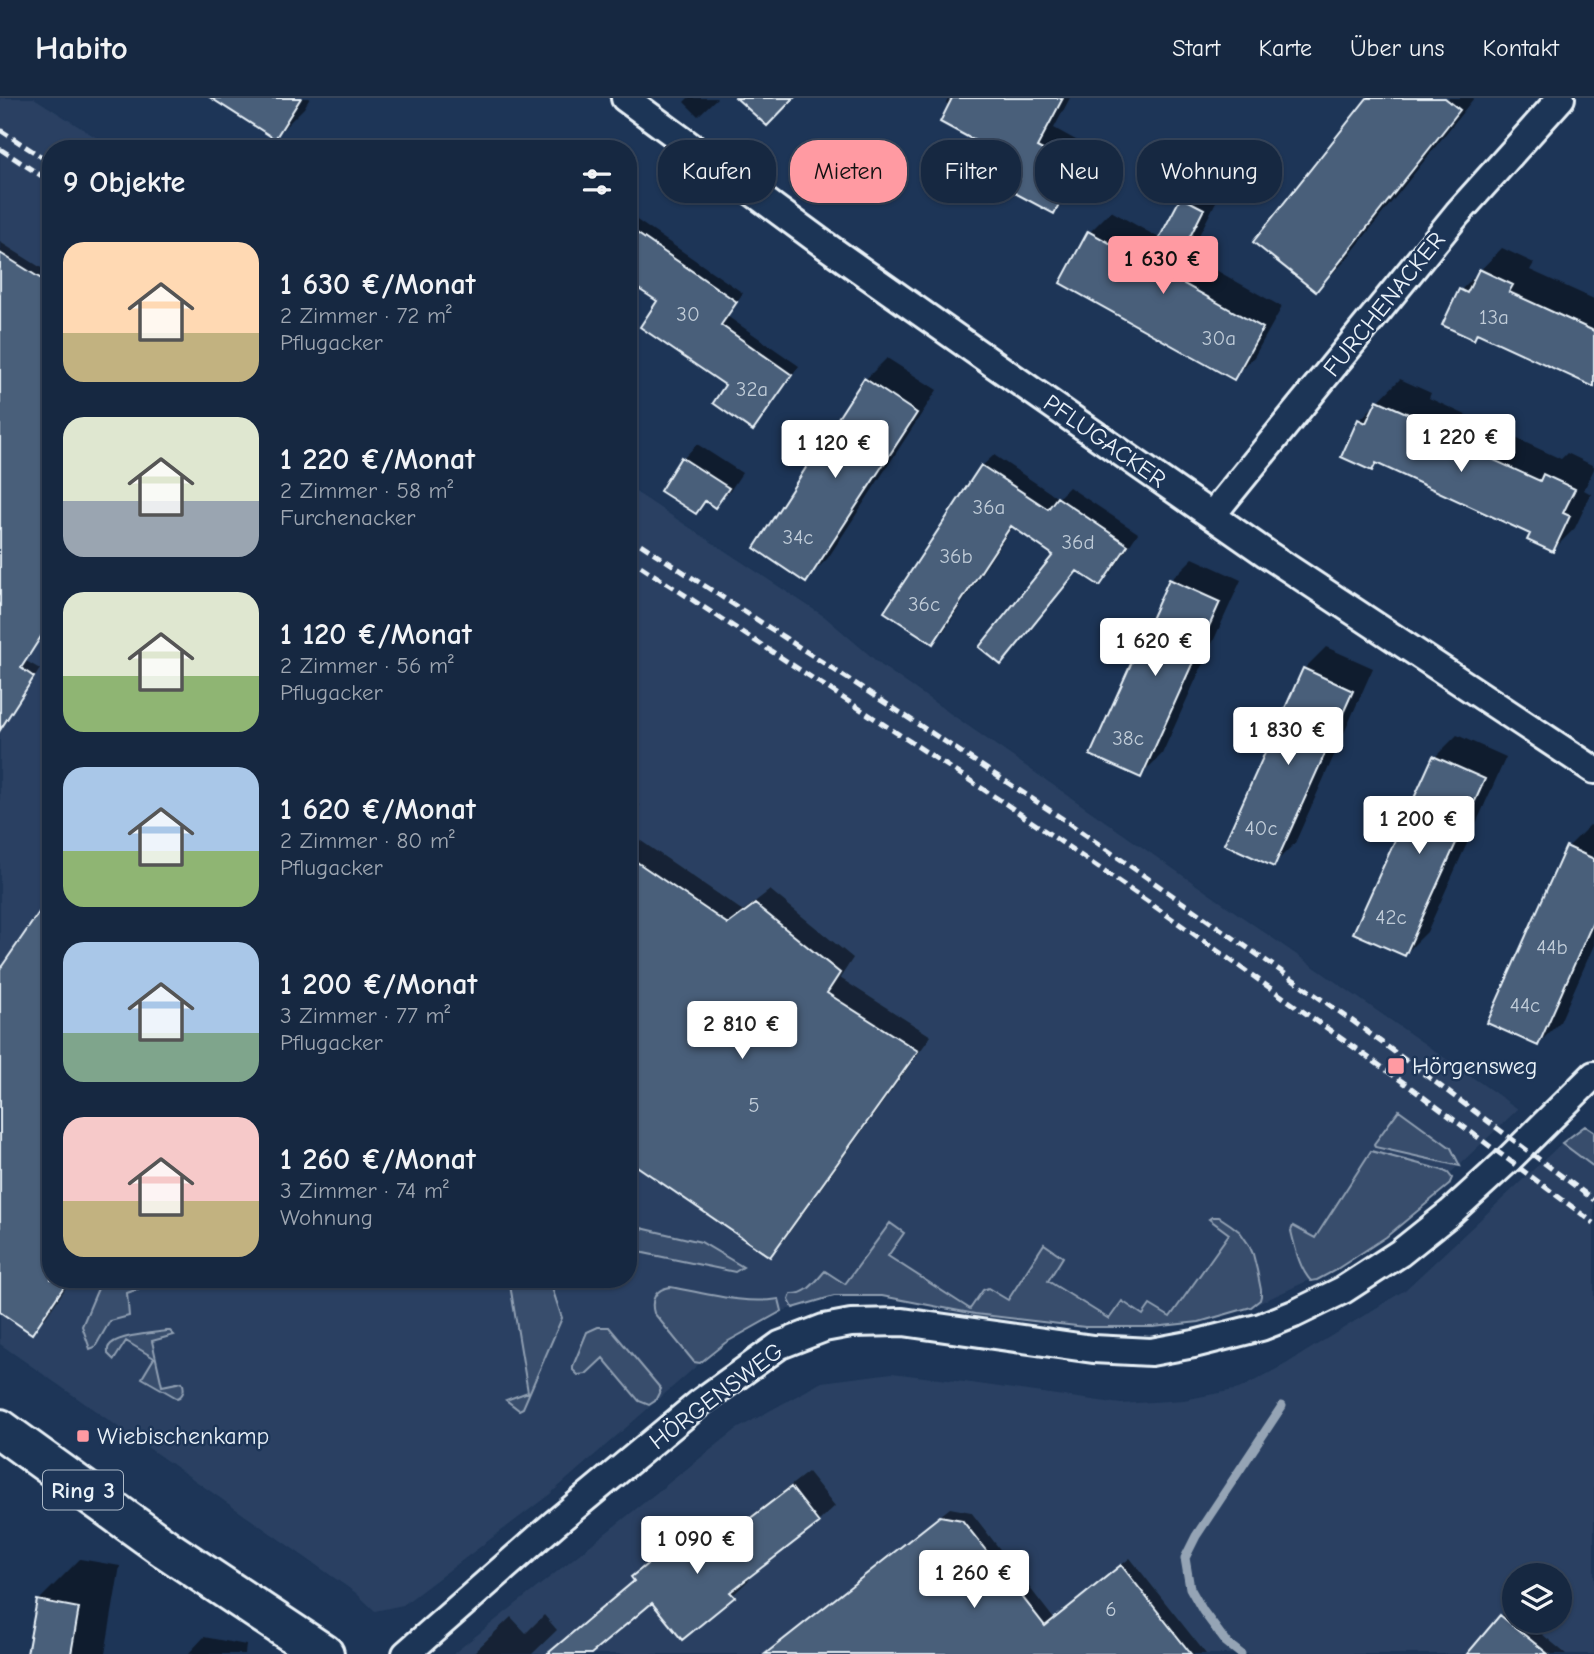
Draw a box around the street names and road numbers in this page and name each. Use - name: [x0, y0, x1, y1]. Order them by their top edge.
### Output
- street label: FURCHENACKER: [1317, 226, 1451, 382]
- street label: PFLUGACKER: [1038, 388, 1172, 494]
- street label: HÖRGENSWEG: [644, 1337, 788, 1455]
- road number: Ring 3: [43, 1470, 123, 1510]

